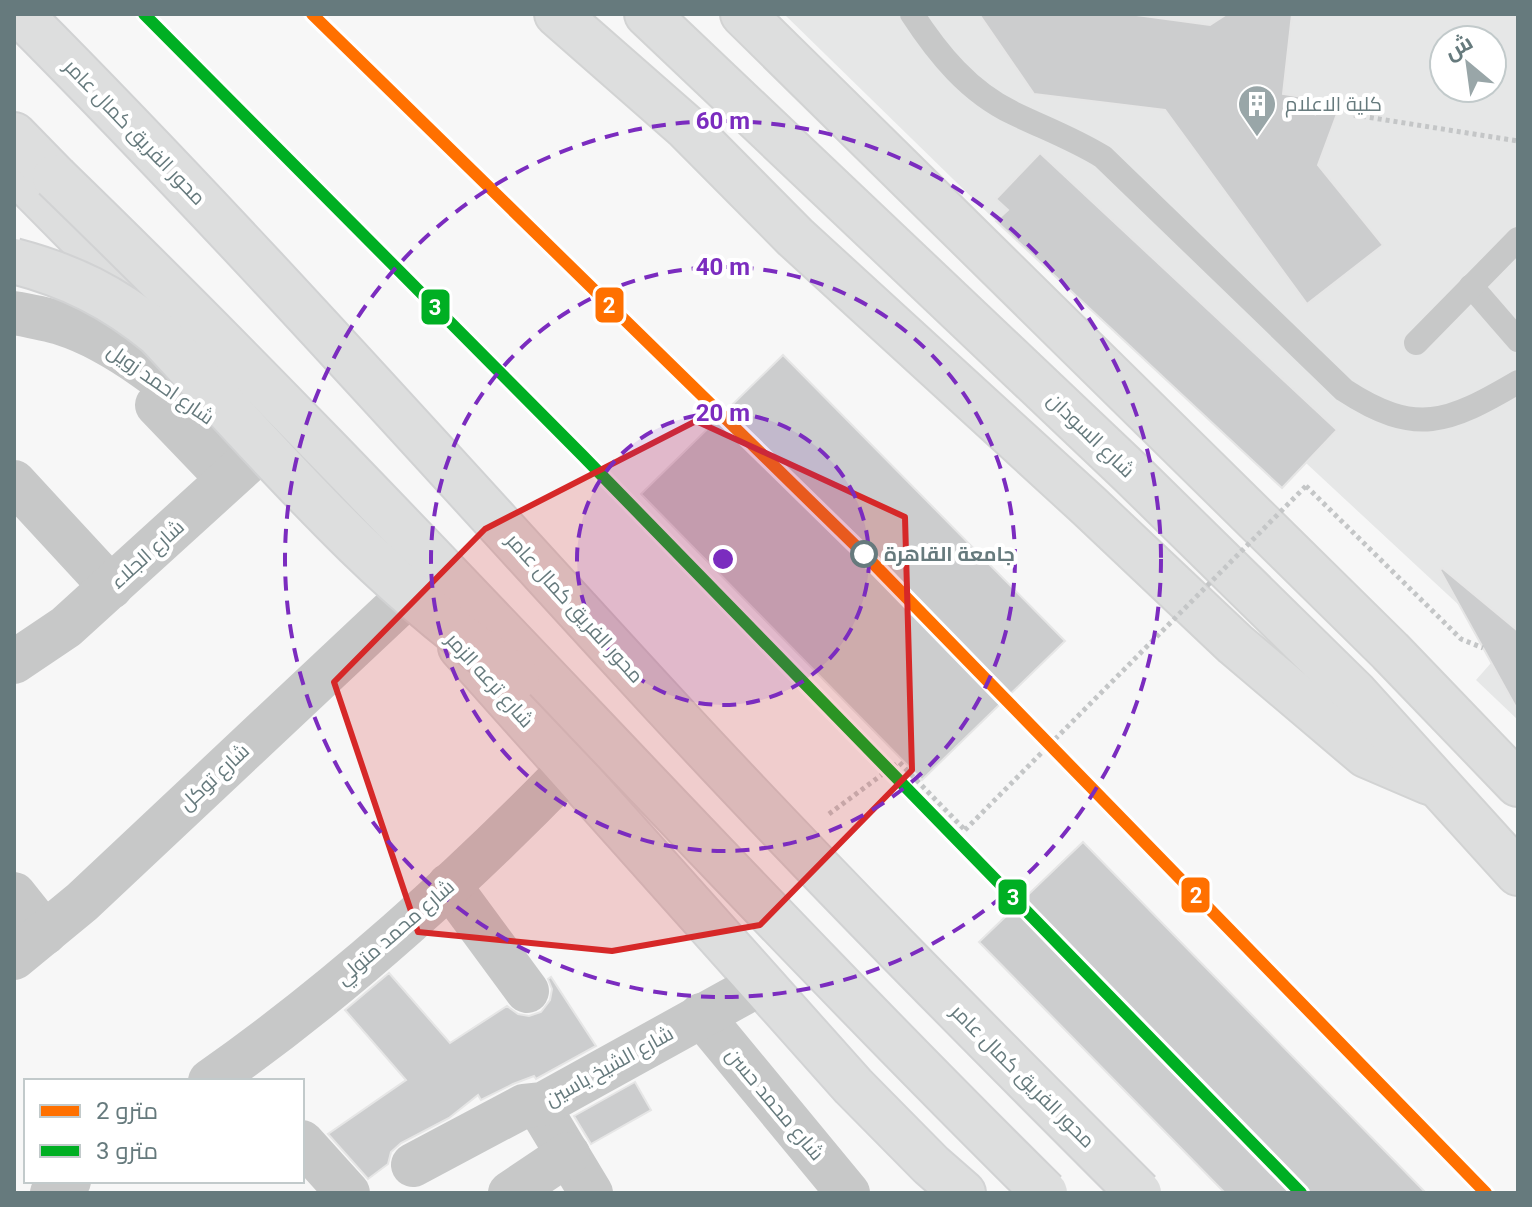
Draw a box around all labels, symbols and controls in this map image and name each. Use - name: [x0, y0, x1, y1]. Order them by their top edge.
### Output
- north arrow: [1428, 24, 1508, 104]
- text: ش: [1440, 29, 1477, 66]
- street label: محور الفريق كمال عامر: [58, 54, 211, 210]
- building icon: كلية الاعلام: [1236, 83, 1278, 138]
- place label: كلية الاعلام: [1285, 92, 1382, 118]
- text: 60 m: [696, 107, 750, 135]
- text: 40 m: [696, 253, 750, 281]
- line badge: 2: [594, 286, 625, 324]
- line badge: 3: [420, 288, 451, 326]
- text: 2: [603, 293, 615, 318]
- text: 3: [429, 295, 441, 320]
- street label: شارع احمد زويل: [102, 338, 219, 431]
- street label: شارع السودان: [1041, 388, 1140, 484]
- text: 20 m: [696, 399, 750, 427]
- street label: شارع الجلاء: [105, 515, 190, 595]
- street label: محور الفريق كمال عامر: [500, 528, 648, 688]
- marker: جامعة القاهرة: [851, 541, 877, 567]
- place label: جامعة القاهرة: [884, 542, 1015, 566]
- centre of rings: [709, 545, 737, 573]
- street label: شارع ترعه الزمر: [439, 627, 539, 734]
- street label: شارع توكل: [174, 739, 255, 817]
- street label: شارع محمد متولي: [331, 874, 462, 993]
- line badge: 2: [1180, 876, 1211, 914]
- line badge: 3: [997, 878, 1028, 916]
- text: 2: [1190, 883, 1202, 908]
- text: 3: [1007, 885, 1019, 910]
- street label: محور الفريق كمال عامر: [945, 999, 1100, 1153]
- street label: شارع الشيخ ياسين: [541, 1021, 678, 1113]
- street label: شارع محمد حسن: [719, 1043, 829, 1167]
- legend: [24, 1079, 304, 1183]
- text: مترو 2: [96, 1097, 158, 1125]
- text: مترو 3: [96, 1137, 158, 1165]

